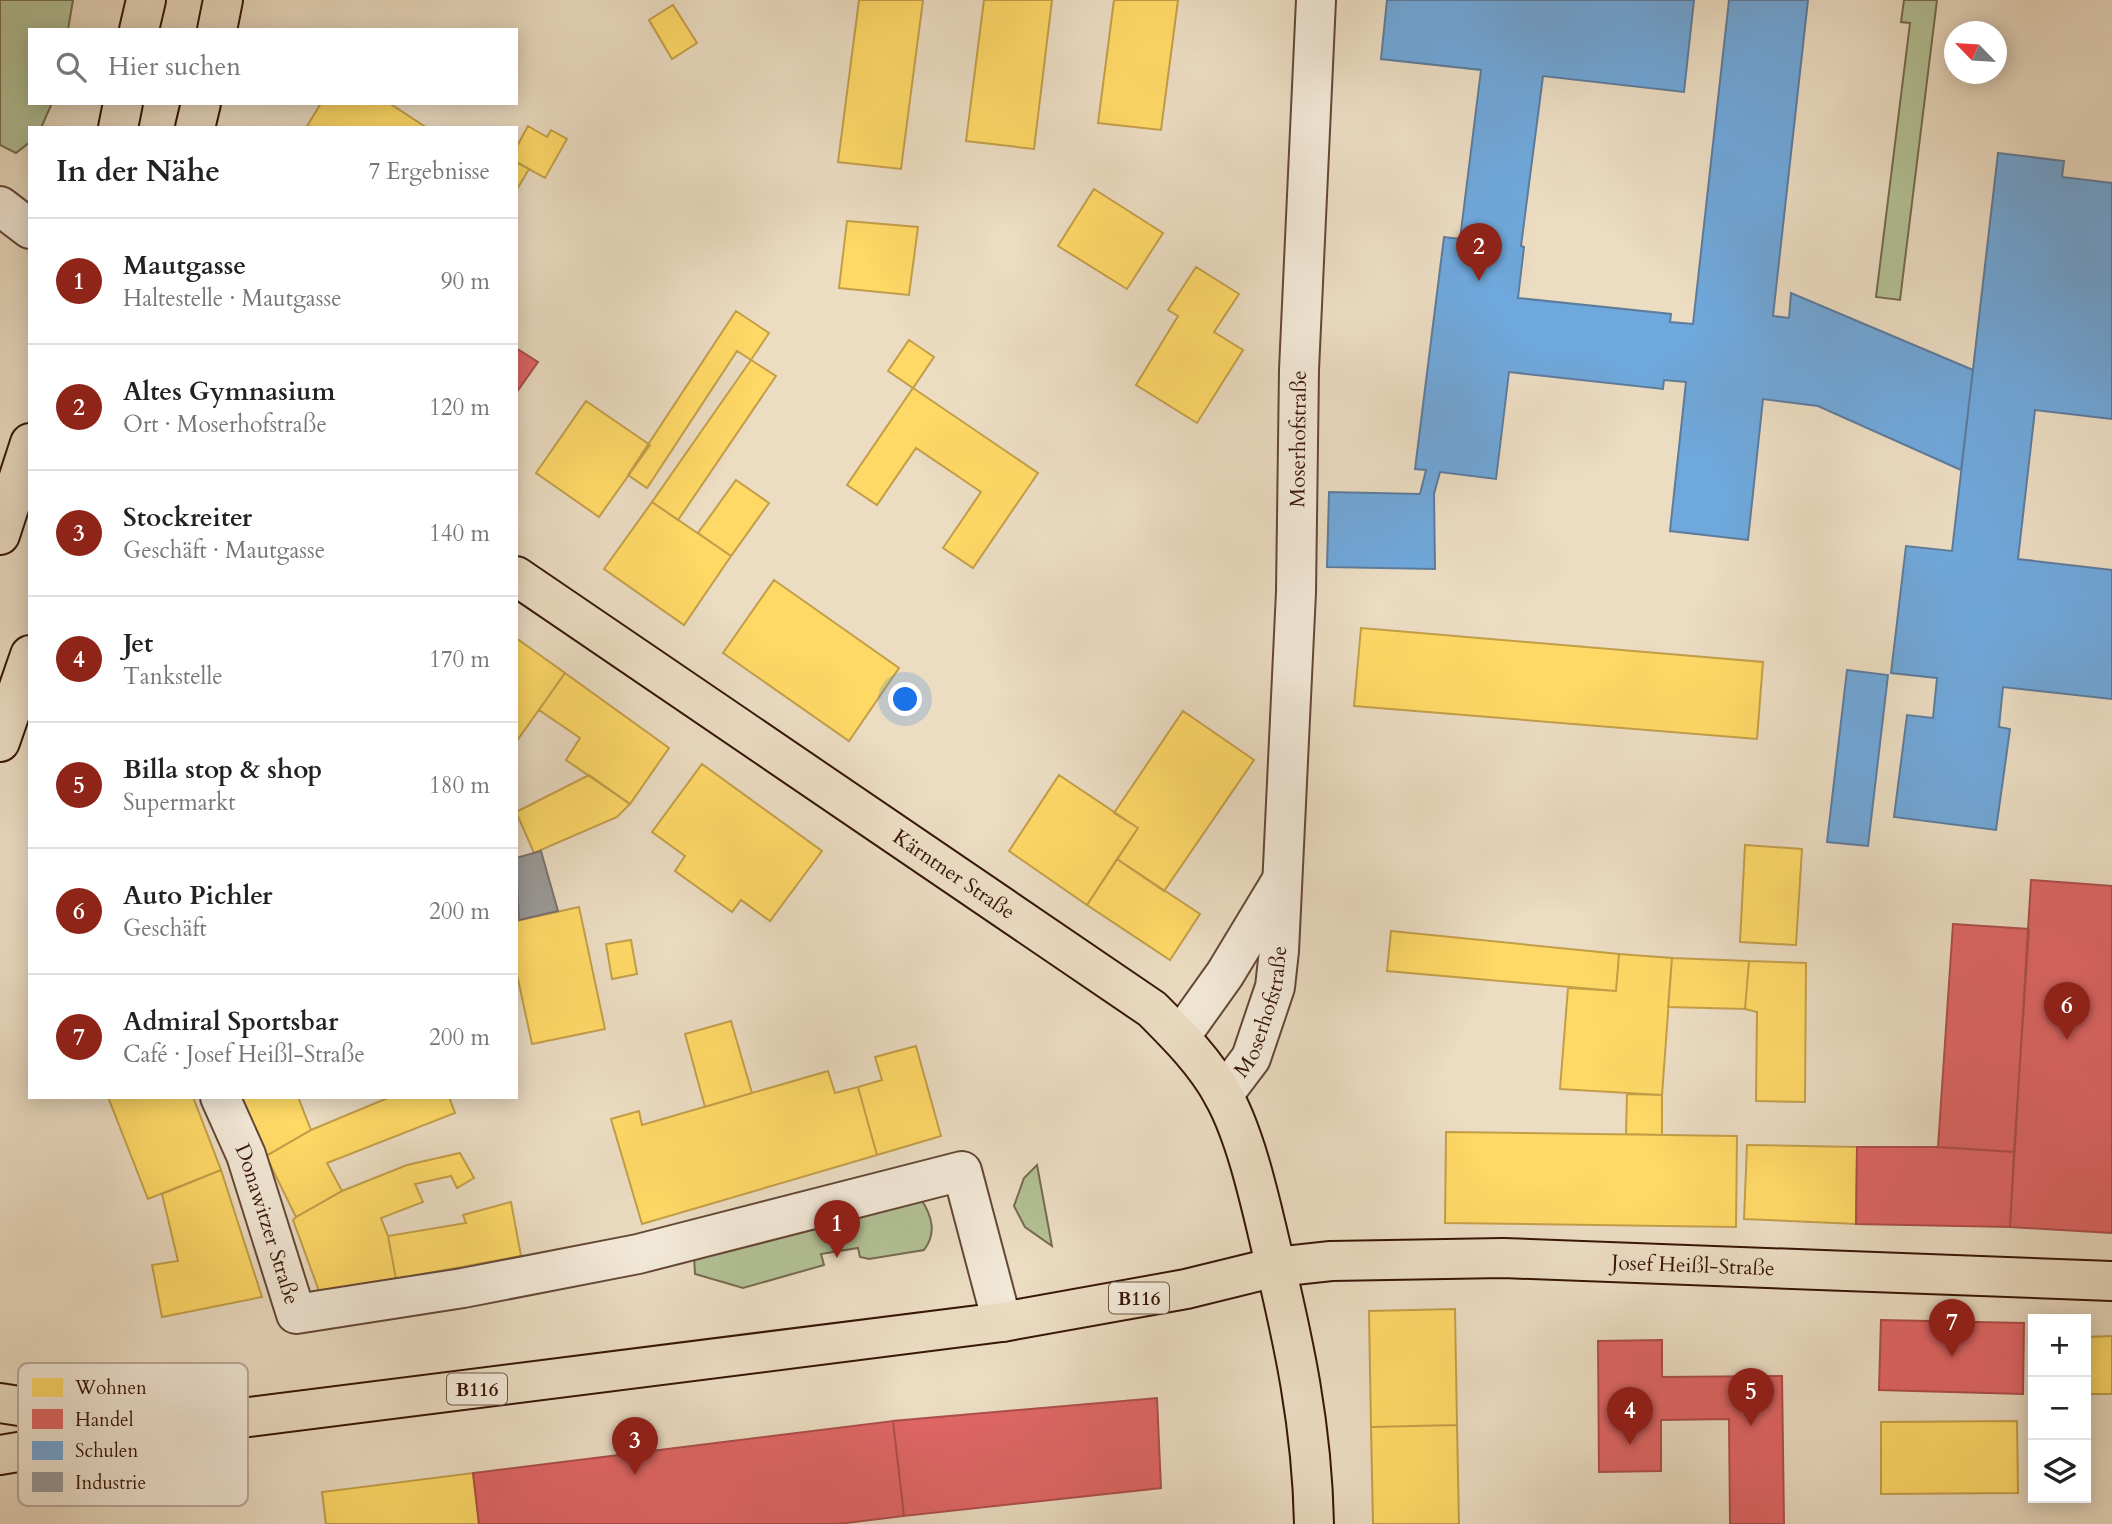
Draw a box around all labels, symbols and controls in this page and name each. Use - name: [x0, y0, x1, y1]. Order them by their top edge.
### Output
- north arrow: [1944, 21, 2007, 84]
- search box: [28, 28, 518, 105]
- icon: search: [52, 48, 90, 86]
- text: Hier suchen: [108, 49, 241, 84]
- text: In der Nähe: [56, 151, 220, 192]
- text: 7 Ergebnisse: [368, 156, 490, 187]
- pin: 2: [1456, 223, 1502, 281]
- text: Mautgasse: [123, 248, 246, 283]
- text: 1: [73, 266, 85, 297]
- text: 90 m: [441, 266, 490, 297]
- text: Haltestelle · Mautgasse: [123, 283, 342, 314]
- street label: Moserhofstraße: [1283, 370, 1314, 508]
- text: Altes Gymnasium: [123, 374, 335, 409]
- text: 2: [73, 392, 85, 423]
- text: 120 m: [429, 392, 490, 423]
- text: Ort · Moserhofstraße: [123, 409, 327, 440]
- text: Stockreiter: [123, 500, 252, 535]
- text: 3: [73, 518, 85, 549]
- text: 140 m: [429, 518, 490, 549]
- text: Geschäft · Mautgasse: [123, 535, 325, 566]
- text: Jet: [123, 626, 153, 661]
- text: 4: [73, 644, 85, 675]
- text: 170 m: [429, 644, 490, 675]
- text: Tankstelle: [123, 661, 223, 692]
- your location: [888, 682, 922, 716]
- text: Billa stop & shop: [123, 752, 322, 787]
- text: 5: [73, 770, 85, 801]
- text: 180 m: [429, 770, 490, 801]
- text: Supermarkt: [123, 787, 236, 818]
- street label: Kärntner Straße: [887, 823, 1021, 927]
- text: Auto Pichler: [123, 878, 273, 913]
- text: 6: [73, 896, 85, 927]
- text: 200 m: [429, 896, 490, 927]
- text: Geschäft: [123, 913, 207, 944]
- street label: Moserhofstraße: [1227, 945, 1294, 1084]
- pin: 6: [2044, 982, 2090, 1040]
- text: Admiral Sportsbar: [123, 1004, 339, 1039]
- text: 7: [73, 1022, 85, 1053]
- text: 200 m: [429, 1022, 490, 1053]
- text: Café · Josef Heißl-Straße: [123, 1039, 365, 1070]
- street label: Donawitzer Straße: [228, 1139, 306, 1308]
- pin: 1: [814, 1200, 860, 1258]
- street label: Josef Heißl-Straße: [1608, 1248, 1775, 1283]
- road number: B116: [1109, 1282, 1169, 1314]
- pin: 7: [1929, 1299, 1975, 1357]
- map controls: [2028, 1314, 2091, 1503]
- button: +: [2028, 1314, 2091, 1377]
- legend: [18, 1363, 248, 1506]
- pin: 5: [1728, 1368, 1774, 1426]
- road number: B116: [447, 1373, 507, 1404]
- text: Wohnen: [74, 1375, 147, 1401]
- button: −: [2028, 1377, 2091, 1440]
- pin: 4: [1607, 1387, 1653, 1445]
- text: Handel: [75, 1407, 134, 1433]
- pin: 3: [612, 1417, 658, 1475]
- text: Schulen: [75, 1438, 139, 1464]
- button: layers: [2028, 1440, 2091, 1503]
- text: Industrie: [75, 1470, 146, 1496]

